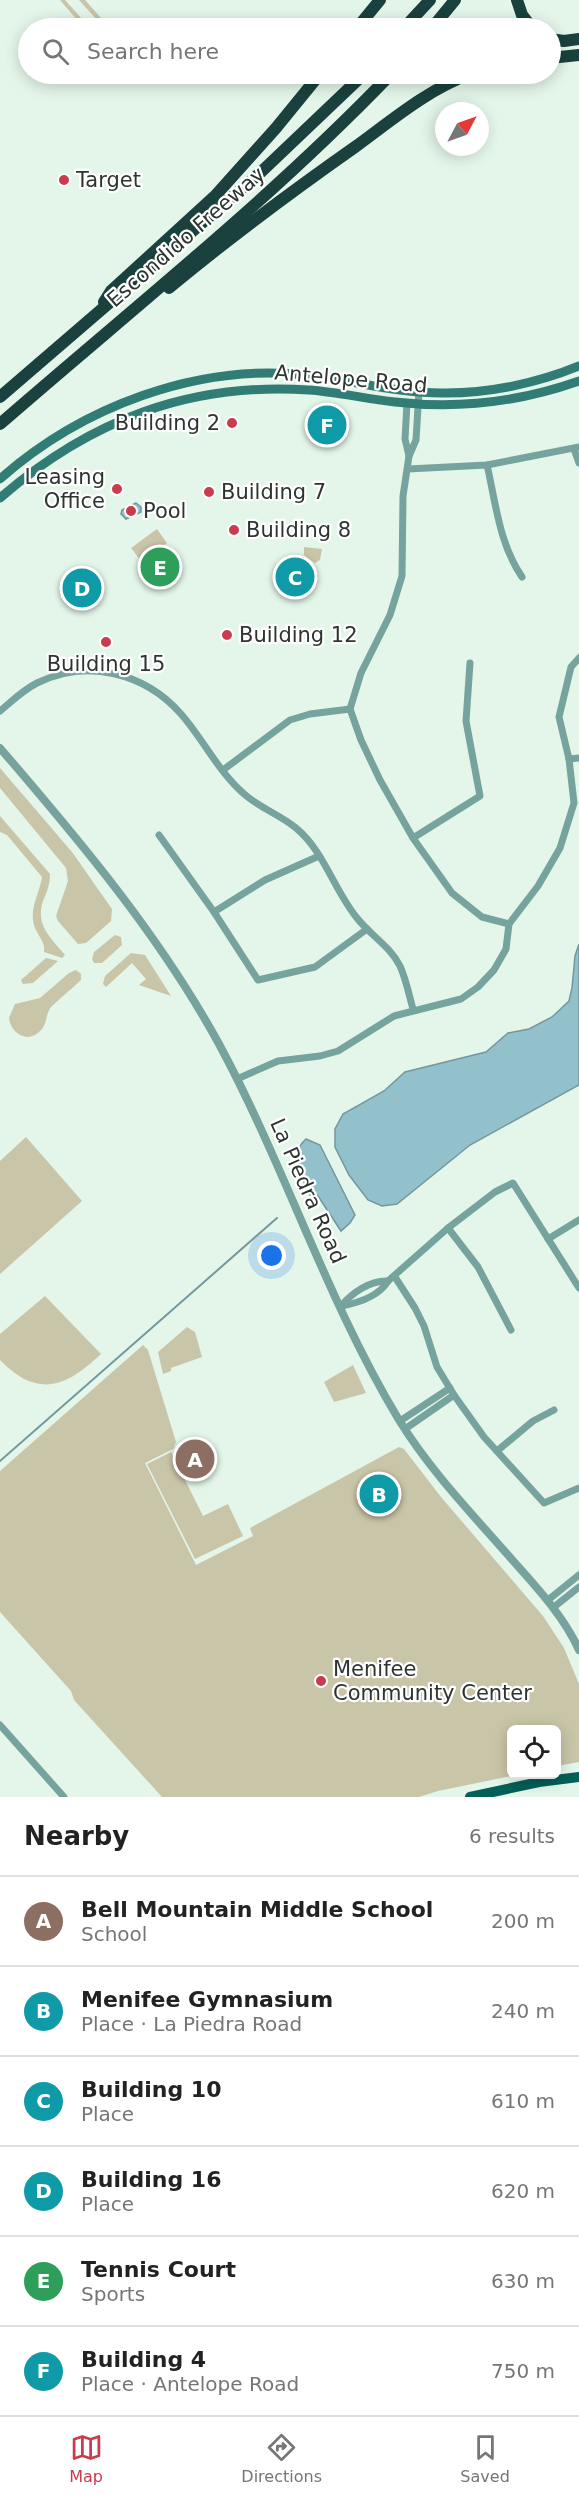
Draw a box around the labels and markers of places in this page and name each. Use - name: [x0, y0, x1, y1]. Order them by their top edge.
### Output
- place label: Target: [75, 168, 141, 192]
- marker: Target: [57, 173, 71, 187]
- pin: F: [308, 402, 346, 448]
- place label: Building 2: [115, 411, 220, 435]
- marker: Building 2: [225, 416, 239, 430]
- place label: Leasing Office: [24, 465, 105, 513]
- place label: Building 7: [221, 480, 326, 504]
- marker: Leasing Office: [110, 482, 124, 496]
- marker: Building 7: [202, 485, 216, 499]
- place label: Pool: [143, 499, 186, 523]
- marker: Pool: [124, 504, 138, 518]
- place label: Building 8: [246, 518, 351, 542]
- marker: Building 8: [227, 523, 241, 537]
- pin: E: [140, 544, 180, 590]
- pin: C: [276, 554, 314, 600]
- pin: D: [62, 566, 101, 610]
- place label: Building 12: [239, 623, 358, 647]
- marker: Building 12: [220, 628, 234, 642]
- marker: Building 15: [99, 635, 113, 649]
- place label: Building 15: [47, 652, 165, 676]
- pin: A: [176, 1436, 214, 1482]
- pin: B: [360, 1472, 398, 1516]
- place label: Menifee Community Center: [333, 1657, 532, 1705]
- marker: Menifee Community Center: [314, 1674, 328, 1688]

